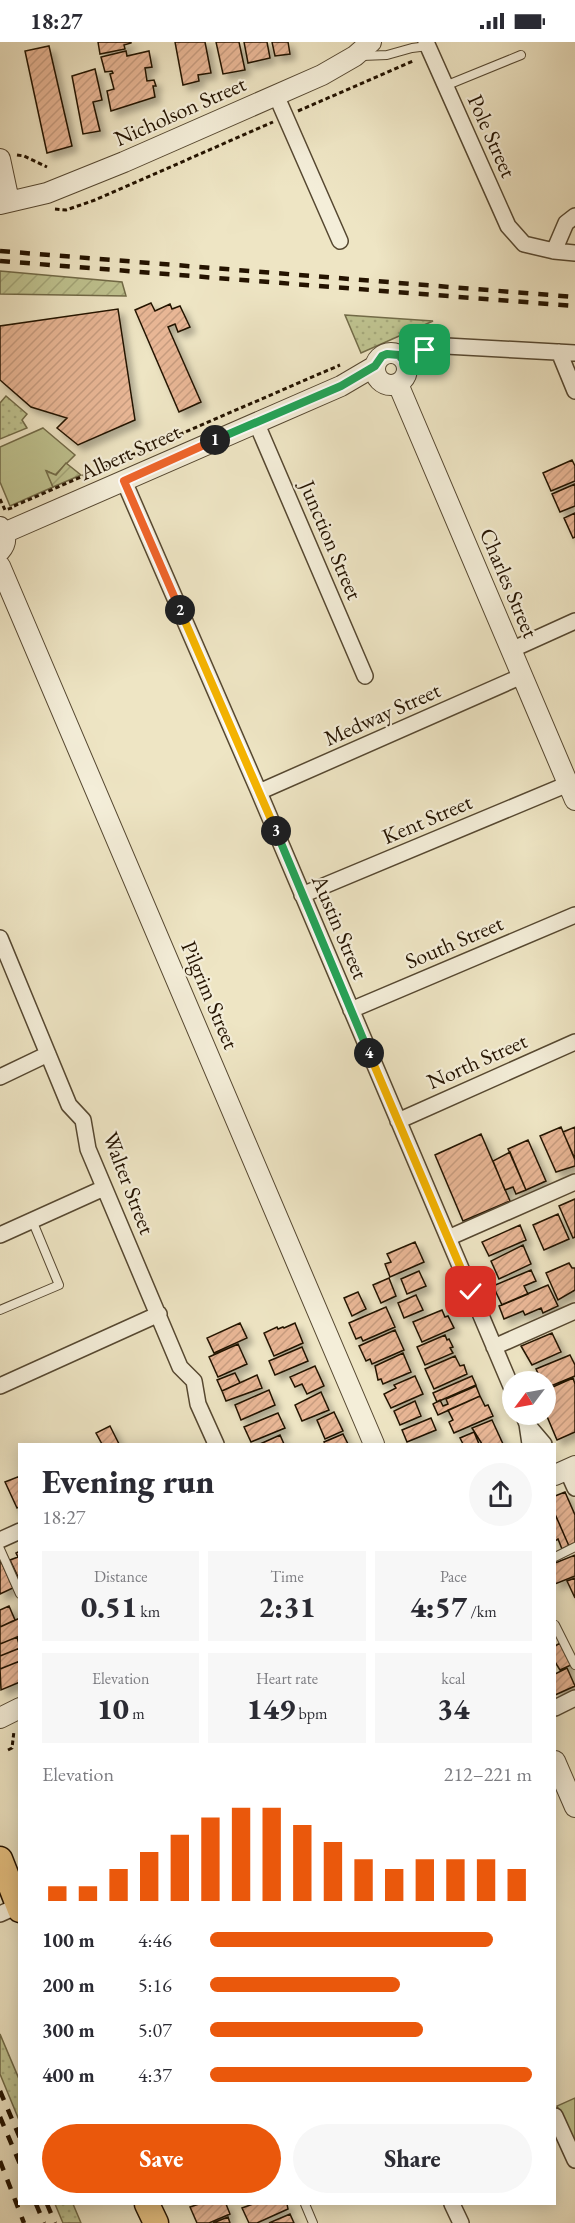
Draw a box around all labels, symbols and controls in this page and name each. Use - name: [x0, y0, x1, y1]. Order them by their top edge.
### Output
- text: 18:27: [30, 7, 83, 36]
- street label: Nicholson Street: [110, 69, 251, 153]
- street label: Pole Street: [461, 90, 523, 182]
- pin: [399, 324, 450, 375]
- icon: arrive: [408, 333, 441, 366]
- street label: Albert Street: [74, 417, 185, 487]
- pin: 1: [200, 425, 230, 455]
- text: 1: [211, 429, 219, 450]
- street label: Junction Street: [292, 474, 369, 604]
- street label: Charles Street: [473, 524, 545, 642]
- pin: 2: [165, 595, 195, 625]
- text: 2: [176, 599, 184, 620]
- street label: Medway Street: [319, 675, 445, 753]
- street label: Kent Street: [378, 787, 476, 851]
- pin: 3: [261, 816, 291, 846]
- text: 3: [272, 820, 280, 841]
- street label: Austin Street: [305, 870, 375, 984]
- street label: South Street: [401, 908, 507, 976]
- street label: Pilgrim Street: [174, 936, 246, 1054]
- street label: North Street: [422, 1026, 532, 1096]
- pin: 4: [354, 1038, 384, 1068]
- text: 4: [365, 1042, 373, 1063]
- street label: Walter Street: [96, 1128, 162, 1238]
- pin: [445, 1266, 496, 1317]
- icon: check: [454, 1275, 487, 1308]
- north arrow: [502, 1371, 556, 1425]
- map controls: [502, 1371, 556, 1425]
- text: Evening run: [42, 1460, 214, 1503]
- button: share: [469, 1463, 532, 1526]
- text: 18:27: [42, 1504, 85, 1530]
- text: Distance: [94, 1566, 147, 1587]
- text: Time: [270, 1566, 304, 1587]
- text: Pace: [440, 1566, 467, 1587]
- text: 0.51: [81, 1587, 137, 1626]
- text: 2:31: [258, 1587, 316, 1626]
- text: 4:57: [410, 1587, 467, 1626]
- text: km: [137, 1601, 160, 1622]
- text: /km: [467, 1601, 497, 1622]
- text: Elevation: [92, 1668, 149, 1689]
- text: Heart rate: [256, 1668, 318, 1689]
- text: kcal: [441, 1668, 465, 1689]
- text: 10: [97, 1689, 129, 1728]
- text: 149: [247, 1689, 295, 1728]
- text: 34: [437, 1689, 470, 1728]
- text: m: [129, 1703, 145, 1724]
- text: bpm: [295, 1703, 327, 1724]
- text: Elevation: [42, 1761, 114, 1787]
- text: 212–221 m: [444, 1761, 532, 1787]
- text: 100 m: [42, 1927, 95, 1953]
- text: 4:46: [138, 1927, 172, 1953]
- text: 200 m: [42, 1972, 95, 1998]
- text: 5:16: [138, 1972, 172, 1998]
- text: 300 m: [42, 2017, 95, 2043]
- text: 5:07: [138, 2017, 172, 2043]
- text: 400 m: [42, 2062, 95, 2088]
- text: 4:37: [138, 2062, 172, 2088]
- button: Save: [42, 2124, 281, 2193]
- button: Share: [293, 2124, 532, 2193]

